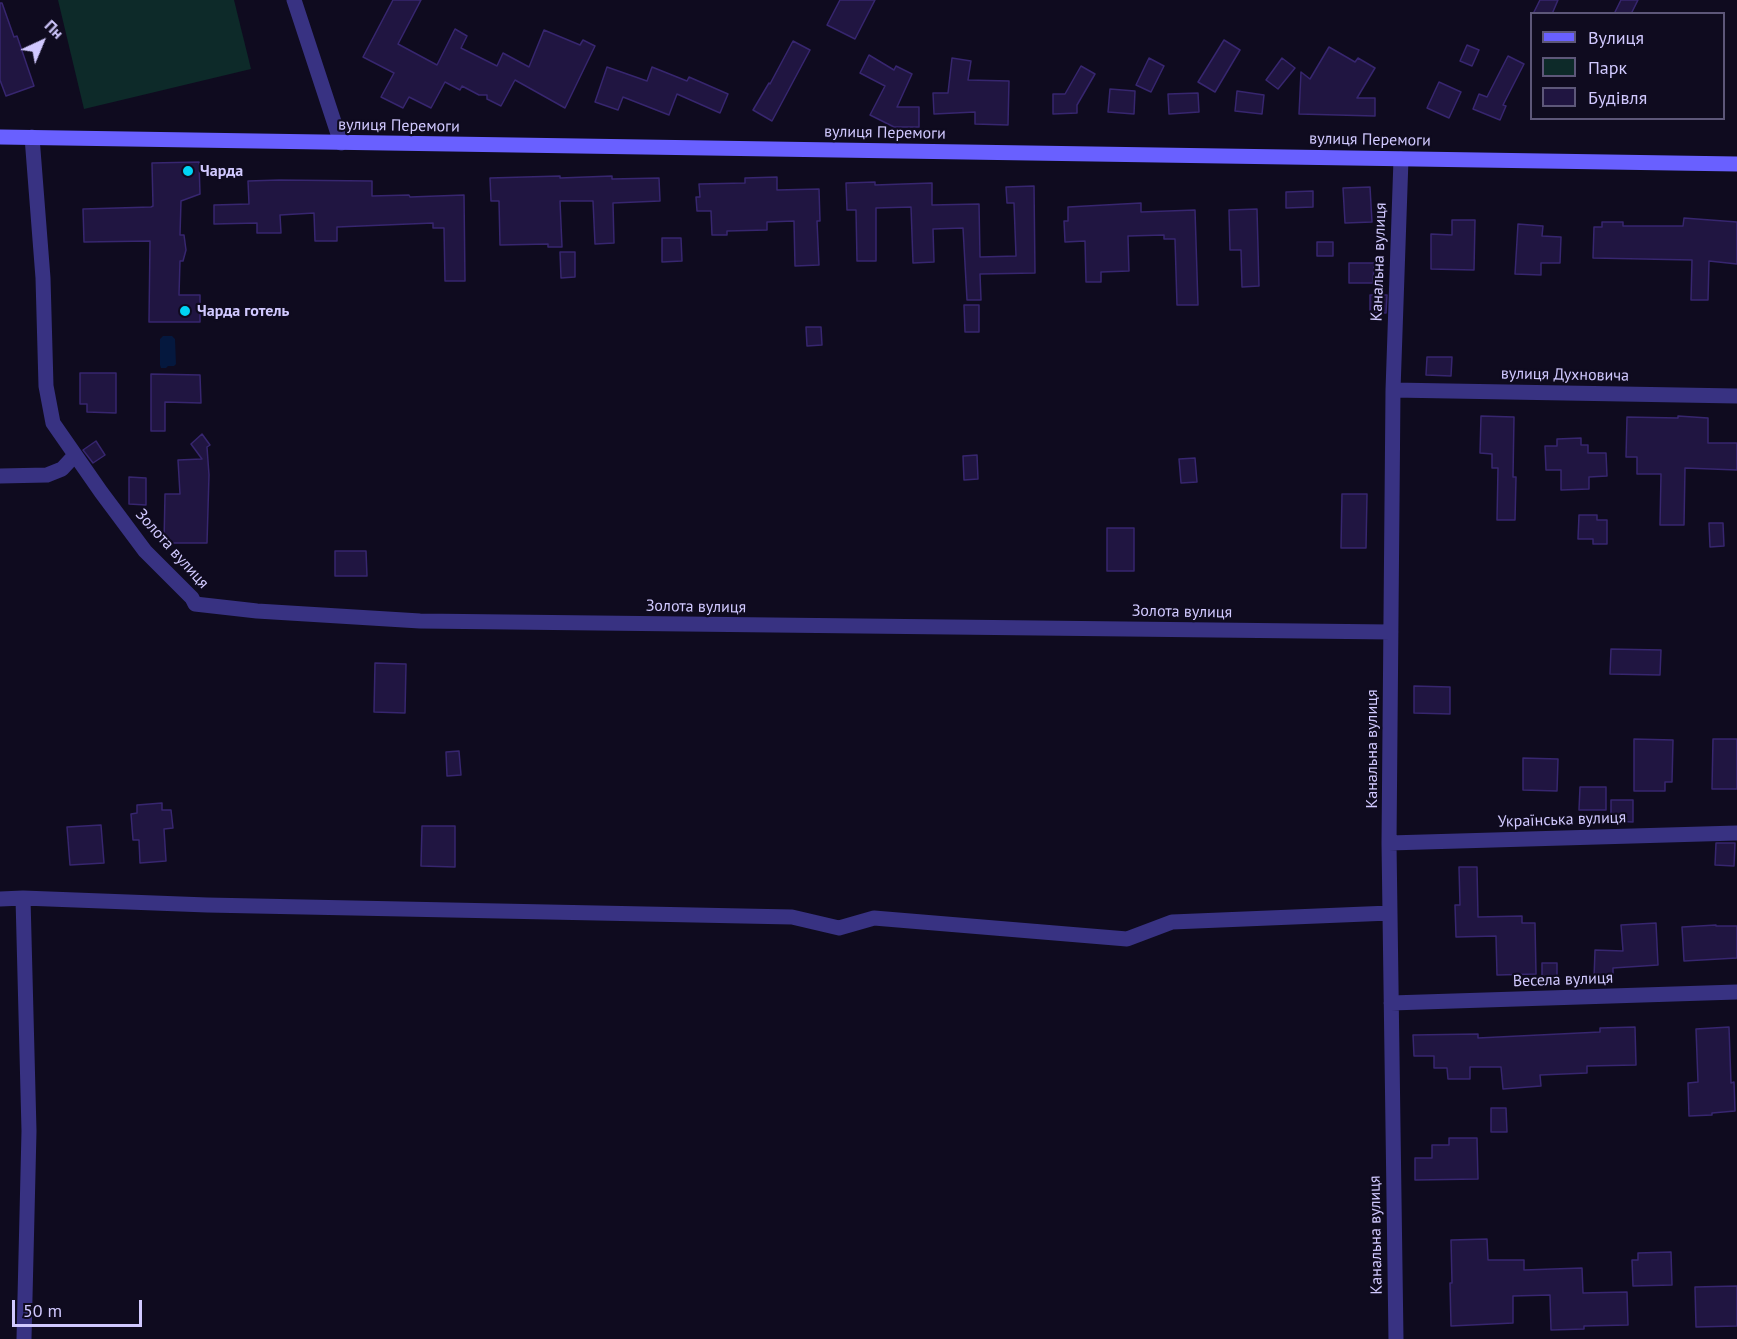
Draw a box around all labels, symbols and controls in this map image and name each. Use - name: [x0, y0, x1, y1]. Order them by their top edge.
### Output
- north arrow: [12, 12, 72, 72]
- legend: [1530, 12, 1725, 120]
- text: Пн: [41, 15, 68, 43]
- text: Вулиця: [1588, 26, 1644, 49]
- text: Парк: [1588, 56, 1627, 79]
- text: Будівля: [1588, 86, 1647, 109]
- street label: вулиця Перемоги: [338, 115, 460, 137]
- street label: вулиця Перемоги: [824, 122, 946, 144]
- street label: вулиця Перемоги: [1309, 129, 1431, 151]
- place label: Чарда: [200, 161, 243, 181]
- marker: Чарда: [181, 164, 195, 178]
- street label: Канальна вулиця: [1367, 202, 1391, 322]
- place label: Чарда готель: [197, 301, 289, 321]
- marker: Чарда готель: [178, 304, 192, 318]
- street label: вулиця Духновича: [1501, 364, 1629, 386]
- street label: Золота вулиця: [131, 505, 213, 593]
- street label: Золота вулиця: [646, 597, 746, 617]
- street label: Золота вулиця: [1132, 602, 1232, 622]
- street label: Канальна вулиця: [1362, 690, 1382, 808]
- street label: Українська вулиця: [1498, 808, 1626, 832]
- street label: Весела вулиця: [1512, 969, 1614, 991]
- street label: Канальна вулиця: [1365, 1175, 1387, 1295]
- scale bar: [15, 1288, 146, 1326]
- text: 50 m: [23, 1299, 62, 1322]

